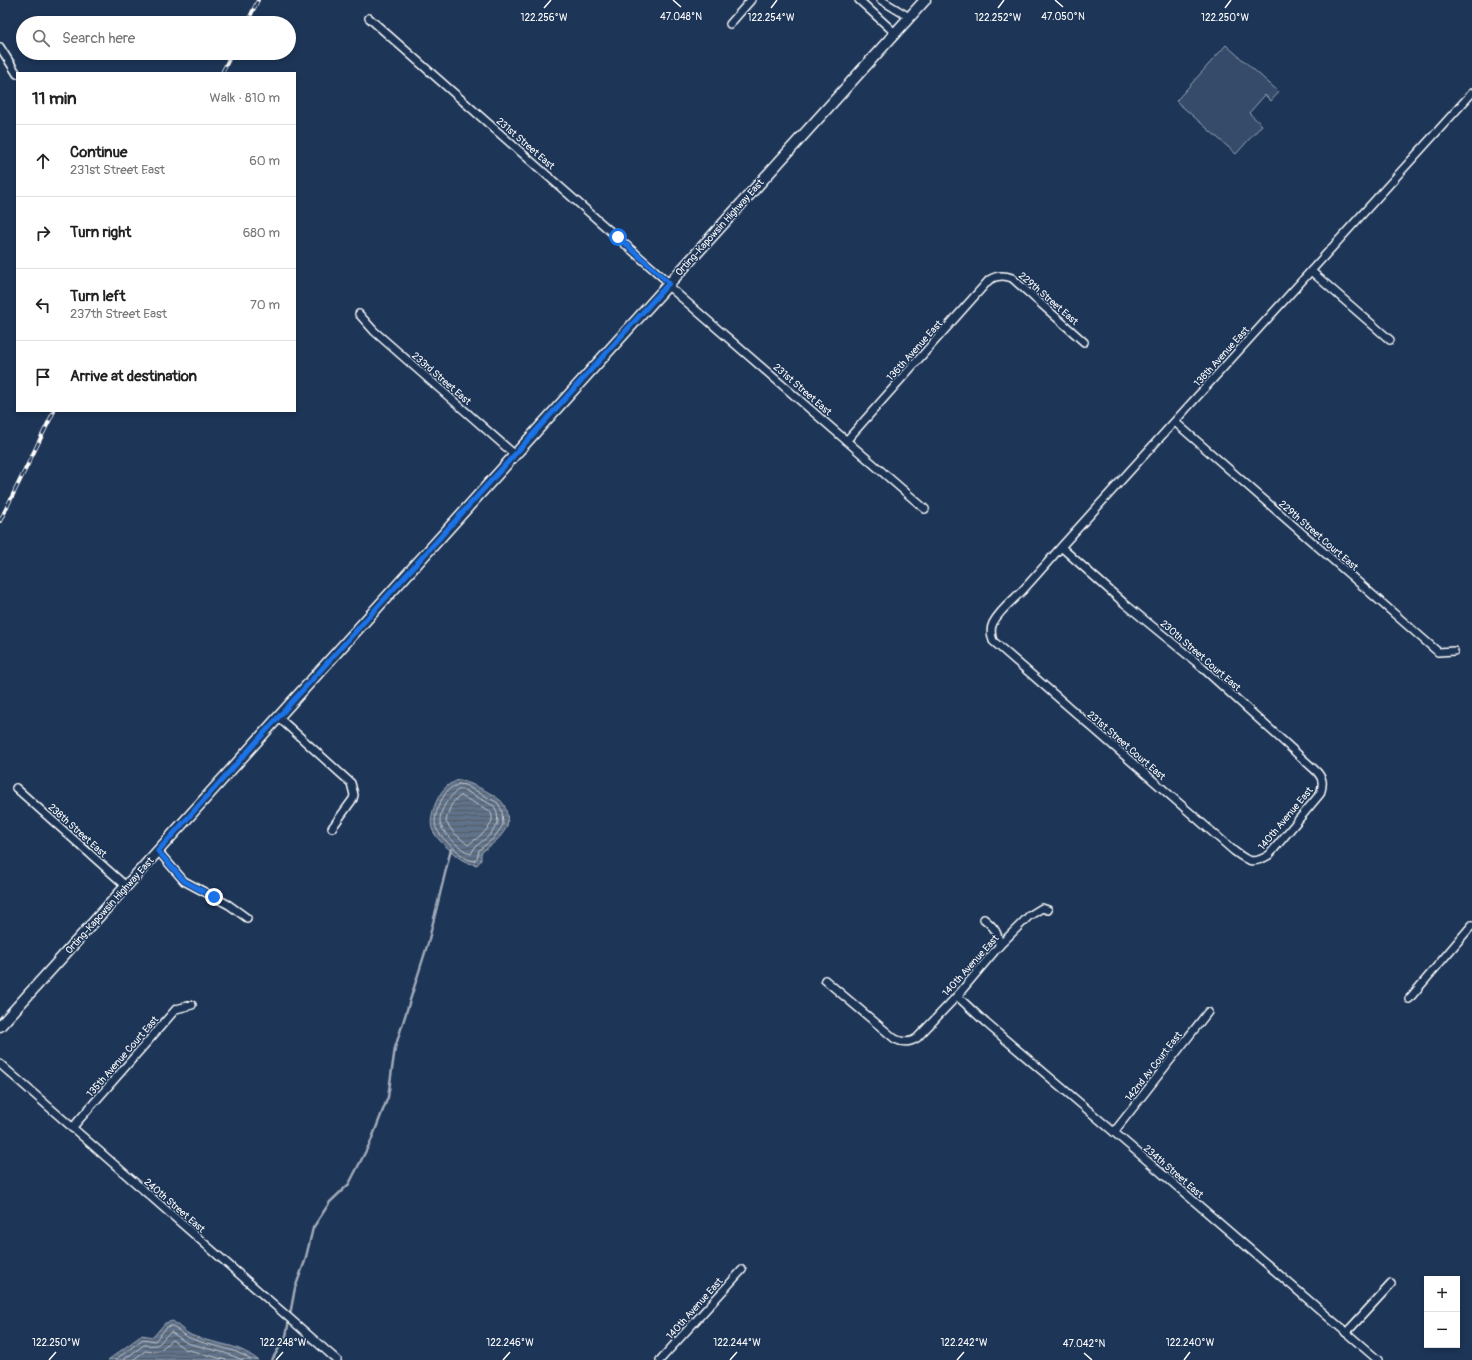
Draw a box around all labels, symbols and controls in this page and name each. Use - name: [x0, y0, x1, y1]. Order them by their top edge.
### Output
- text: 47.048°N: [660, 11, 702, 23]
- text: 47.050°N: [1041, 11, 1085, 23]
- text: 122.256°W: [520, 12, 568, 24]
- text: 122.254°W: [747, 12, 795, 24]
- text: 122.252°W: [975, 12, 1022, 24]
- text: 122.250°W: [1201, 12, 1249, 24]
- search box: [16, 16, 296, 60]
- icon: search: [30, 27, 52, 49]
- text: Search here: [62, 29, 135, 48]
- text: 11 min: [32, 88, 77, 109]
- text: Walk · 810 m: [210, 90, 280, 106]
- street label: 231st Street East: [494, 115, 558, 173]
- text: Continue: [70, 143, 128, 162]
- icon: ahead: [32, 150, 54, 172]
- text: 60 m: [249, 153, 280, 169]
- text: 231st Street East: [70, 162, 165, 178]
- street label: Orting-Kapowsin Highway East: [673, 176, 767, 279]
- icon: right: [32, 222, 54, 244]
- text: Turn right: [70, 223, 131, 242]
- text: 680 m: [243, 225, 280, 241]
- route start: [609, 228, 627, 246]
- street label: 229th Street East: [1016, 270, 1081, 328]
- text: Turn left: [70, 287, 126, 306]
- icon: left: [32, 294, 54, 316]
- text: 70 m: [250, 297, 280, 313]
- text: 237th Street East: [70, 306, 167, 322]
- street label: 136th Avenue East: [884, 317, 946, 383]
- street label: 138th Avenue East: [1192, 323, 1253, 389]
- street label: 233rd Street East: [409, 350, 474, 408]
- street label: 231st Street East: [771, 361, 835, 419]
- icon: arrive: [32, 366, 54, 388]
- text: Arrive at destination: [70, 367, 197, 386]
- street label: 229th Street Court East: [1276, 498, 1361, 574]
- street label: 230th Street Court East: [1158, 618, 1244, 695]
- street label: 231st Street Court East: [1085, 709, 1169, 784]
- street label: 140th Avenue East: [1256, 784, 1316, 853]
- street label: 238th Street East: [46, 801, 110, 861]
- street label: Orting-Kapowsin Highway East: [63, 854, 157, 957]
- route end: [205, 888, 223, 906]
- street label: 140th Avenue East: [940, 932, 1002, 999]
- street label: 135th Avenue Court East: [84, 1013, 162, 1100]
- street label: 142nd Av Court East: [1123, 1029, 1185, 1104]
- street label: 234th Street East: [1141, 1143, 1206, 1202]
- street label: 240th Street East: [141, 1176, 208, 1236]
- street label: 140th Avenue East: [664, 1275, 726, 1342]
- map controls: [1424, 1276, 1460, 1348]
- button: +: [1424, 1276, 1460, 1312]
- button: −: [1424, 1312, 1460, 1348]
- text: 122.250°W: [32, 1337, 80, 1349]
- text: 122.248°W: [260, 1337, 307, 1349]
- text: 122.246°W: [486, 1337, 534, 1349]
- text: 122.244°W: [713, 1337, 761, 1349]
- text: 122.242°W: [940, 1337, 988, 1349]
- text: 122.240°W: [1166, 1337, 1215, 1349]
- text: 47.042°N: [1063, 1338, 1106, 1350]

